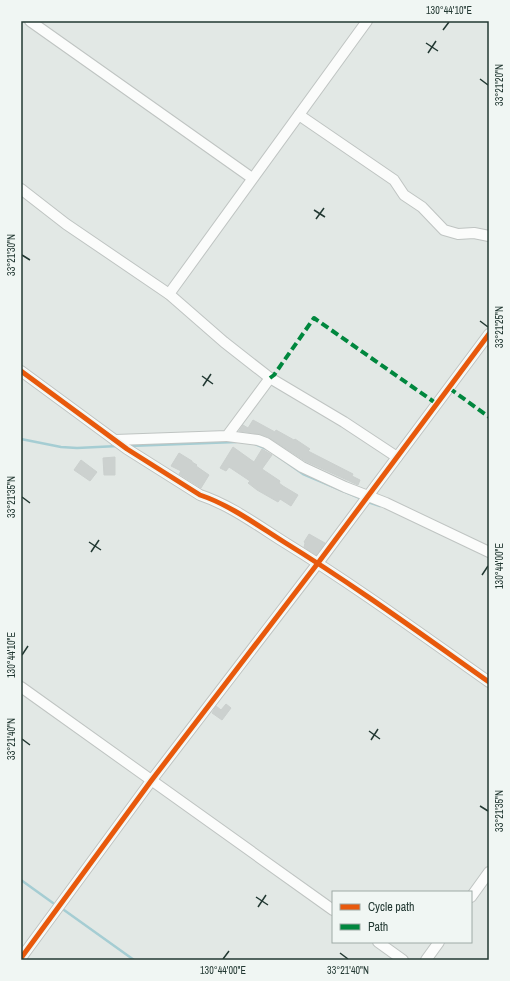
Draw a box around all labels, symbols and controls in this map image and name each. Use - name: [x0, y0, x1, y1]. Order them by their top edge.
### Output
- text: 130°44'10"E: [426, 4, 472, 17]
- text: 33°21'20"N: [493, 64, 506, 106]
- text: 33°21'30"N: [5, 234, 18, 276]
- text: 33°21'25"N: [493, 306, 506, 348]
- text: 33°21'35"N: [5, 476, 18, 518]
- text: 130°44'00"E: [493, 543, 506, 589]
- text: 130°44'10"E: [5, 632, 18, 678]
- text: 33°21'40"N: [5, 718, 18, 760]
- text: 33°21'35"N: [493, 790, 506, 832]
- legend: [332, 891, 472, 943]
- text: Cycle path: [368, 899, 415, 915]
- text: Path: [368, 919, 388, 935]
- text: 130°44'00"E: [200, 964, 246, 977]
- text: 33°21'40"N: [327, 964, 369, 977]

